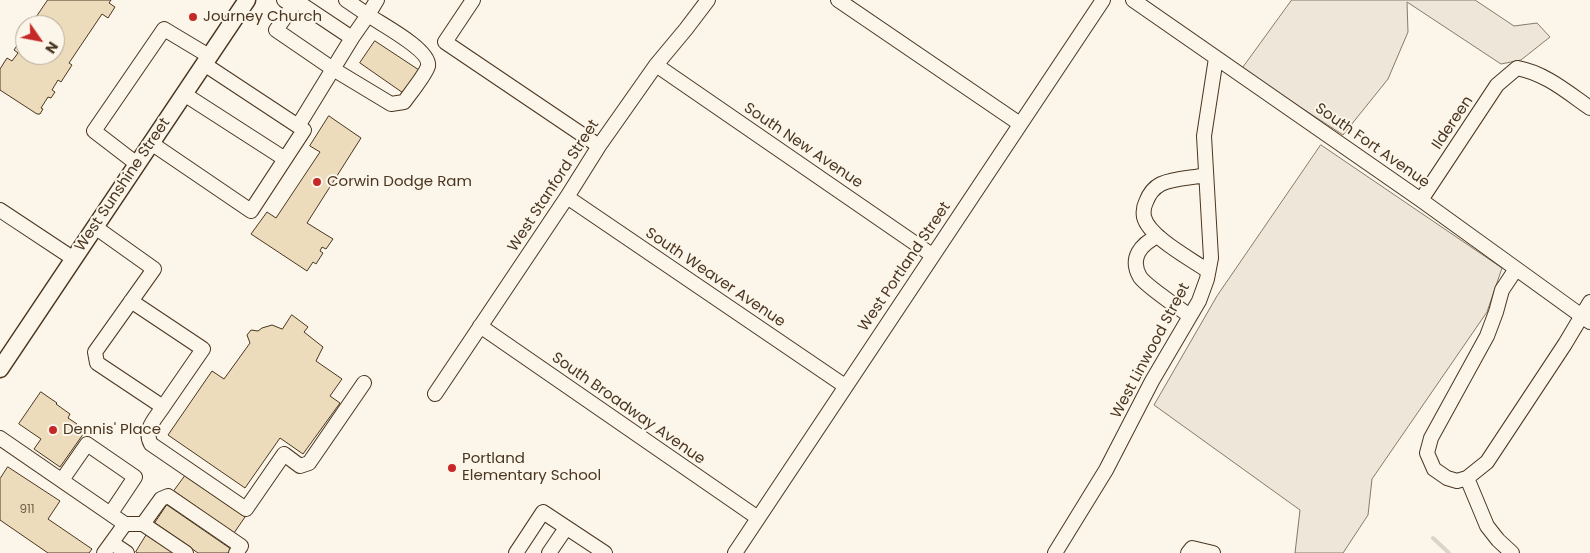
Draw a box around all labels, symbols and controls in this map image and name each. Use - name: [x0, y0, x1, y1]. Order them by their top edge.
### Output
- place label: Journey Church: [203, 8, 322, 26]
- marker: Journey Church: [187, 11, 199, 23]
- north arrow: [15, 15, 65, 65]
- text: N: [40, 38, 63, 57]
- street label: Ildereen: [1429, 93, 1477, 153]
- street label: South New Avenue: [740, 100, 866, 192]
- street label: South Fort Avenue: [1311, 100, 1433, 192]
- street label: West Sunshine Street: [72, 115, 174, 255]
- street label: West Stanford Street: [505, 117, 603, 255]
- place label: Corwin Dodge Ram: [327, 173, 472, 191]
- marker: Corwin Dodge Ram: [311, 176, 323, 188]
- street label: West Portland Street: [855, 199, 955, 335]
- street label: South Weaver Avenue: [642, 224, 788, 332]
- street label: West Linwood Street: [1108, 280, 1194, 422]
- street label: South Broadway Avenue: [548, 349, 708, 469]
- place label: Dennis' Place: [63, 421, 161, 439]
- marker: Dennis' Place: [47, 424, 59, 436]
- place label: Portland Elementary School: [462, 450, 601, 485]
- marker: Portland Elementary School: [446, 462, 458, 474]
- house number: 911: [19, 503, 35, 517]

